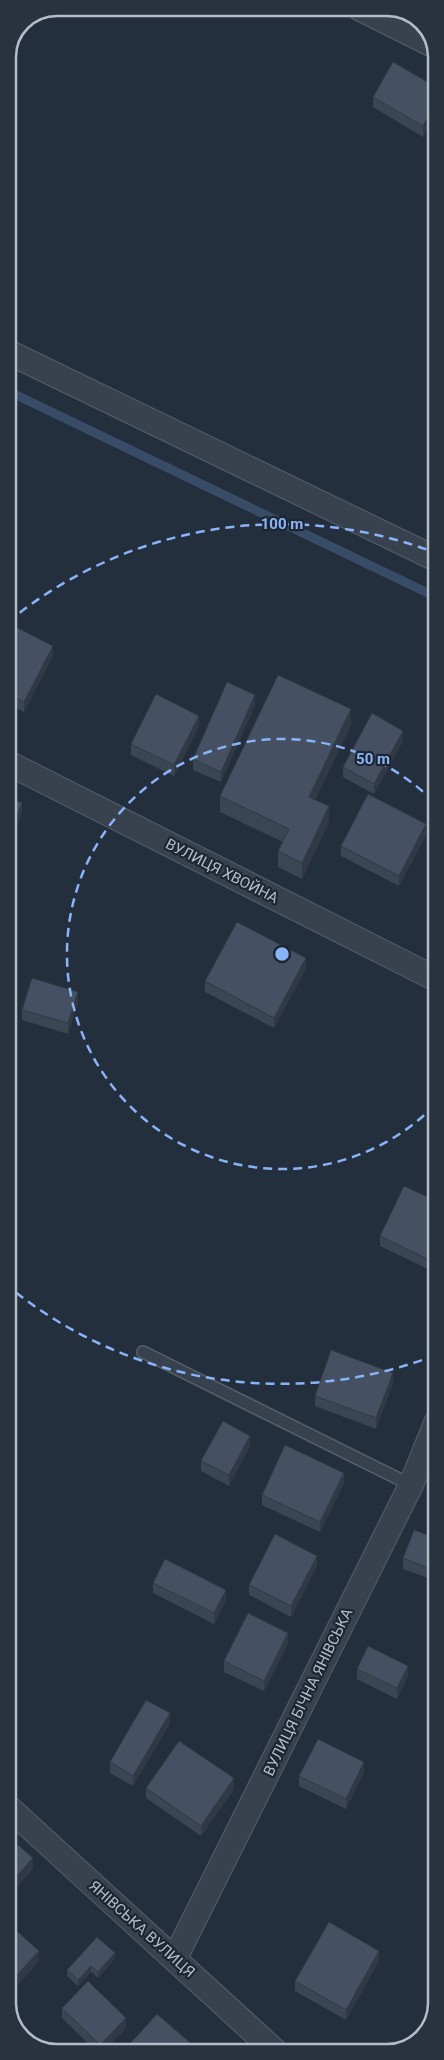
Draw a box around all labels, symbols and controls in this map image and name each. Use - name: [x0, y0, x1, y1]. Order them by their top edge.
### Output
- text: 100 m: [261, 515, 303, 533]
- text: 50 m: [356, 750, 390, 768]
- street label: ВУЛИЦЯ ХВОЙНА: [163, 835, 282, 907]
- centre of rings: [273, 945, 291, 963]
- street label: ВУЛИЦЯ БІЧНА ЯНІВСЬКА: [260, 1605, 357, 1779]
- street label: ЯНІВСЬКА ВУЛИЦЯ: [85, 1877, 199, 1981]

